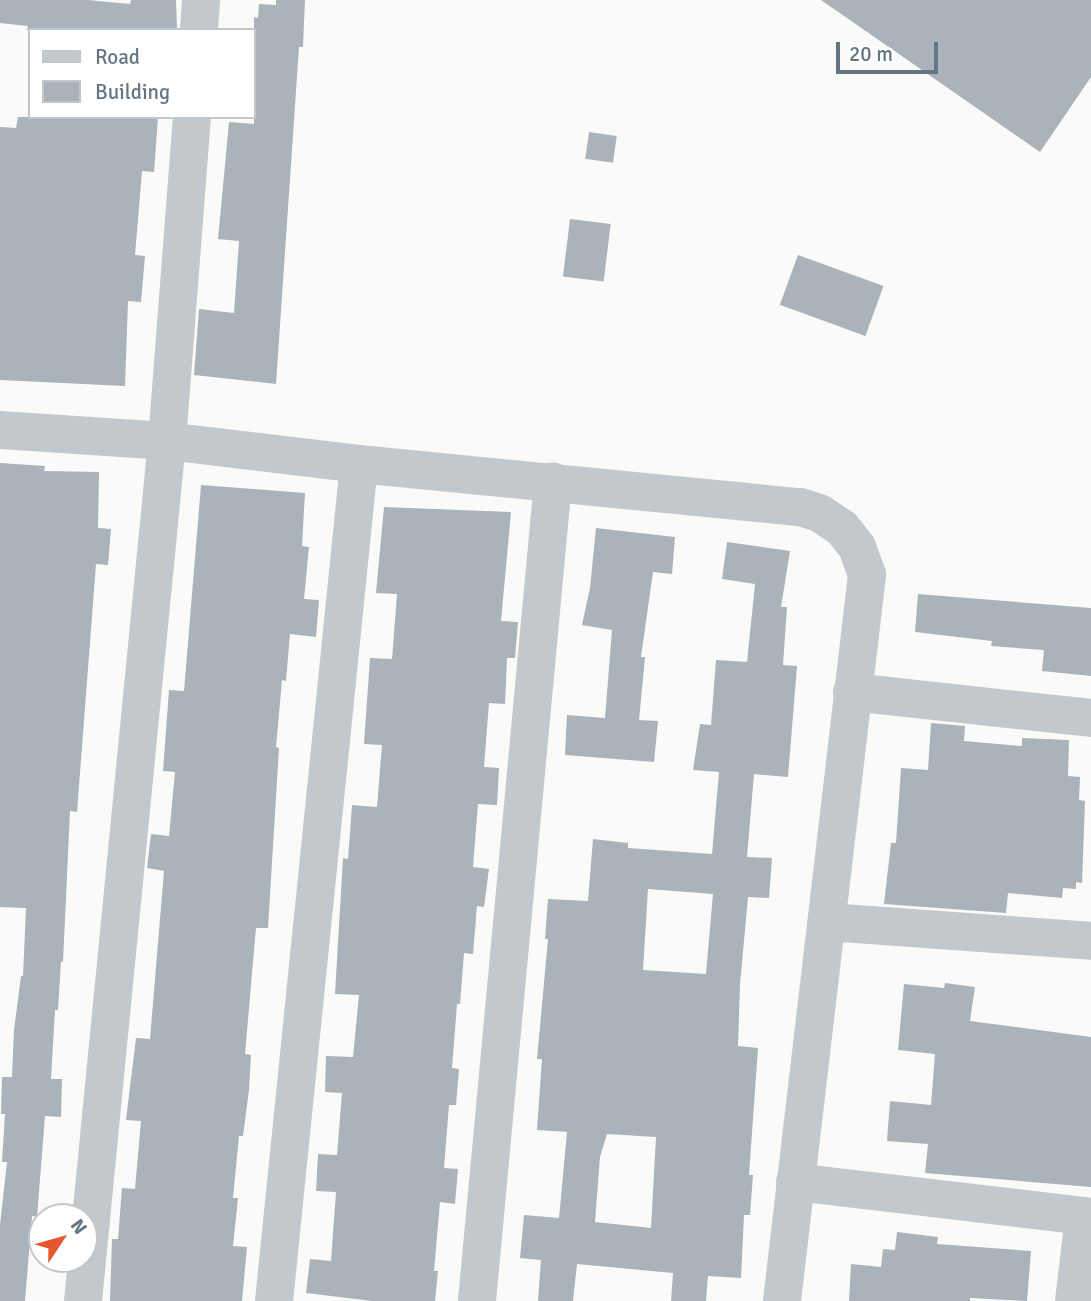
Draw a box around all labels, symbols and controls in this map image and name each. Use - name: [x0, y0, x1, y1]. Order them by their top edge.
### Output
- legend: [28, 28, 256, 119]
- scale bar: [839, 28, 940, 72]
- text: 20 m: [849, 41, 893, 67]
- text: Road: [95, 44, 140, 70]
- text: Building: [95, 79, 170, 105]
- north arrow: [28, 1203, 98, 1273]
- text: N: [65, 1214, 92, 1239]

